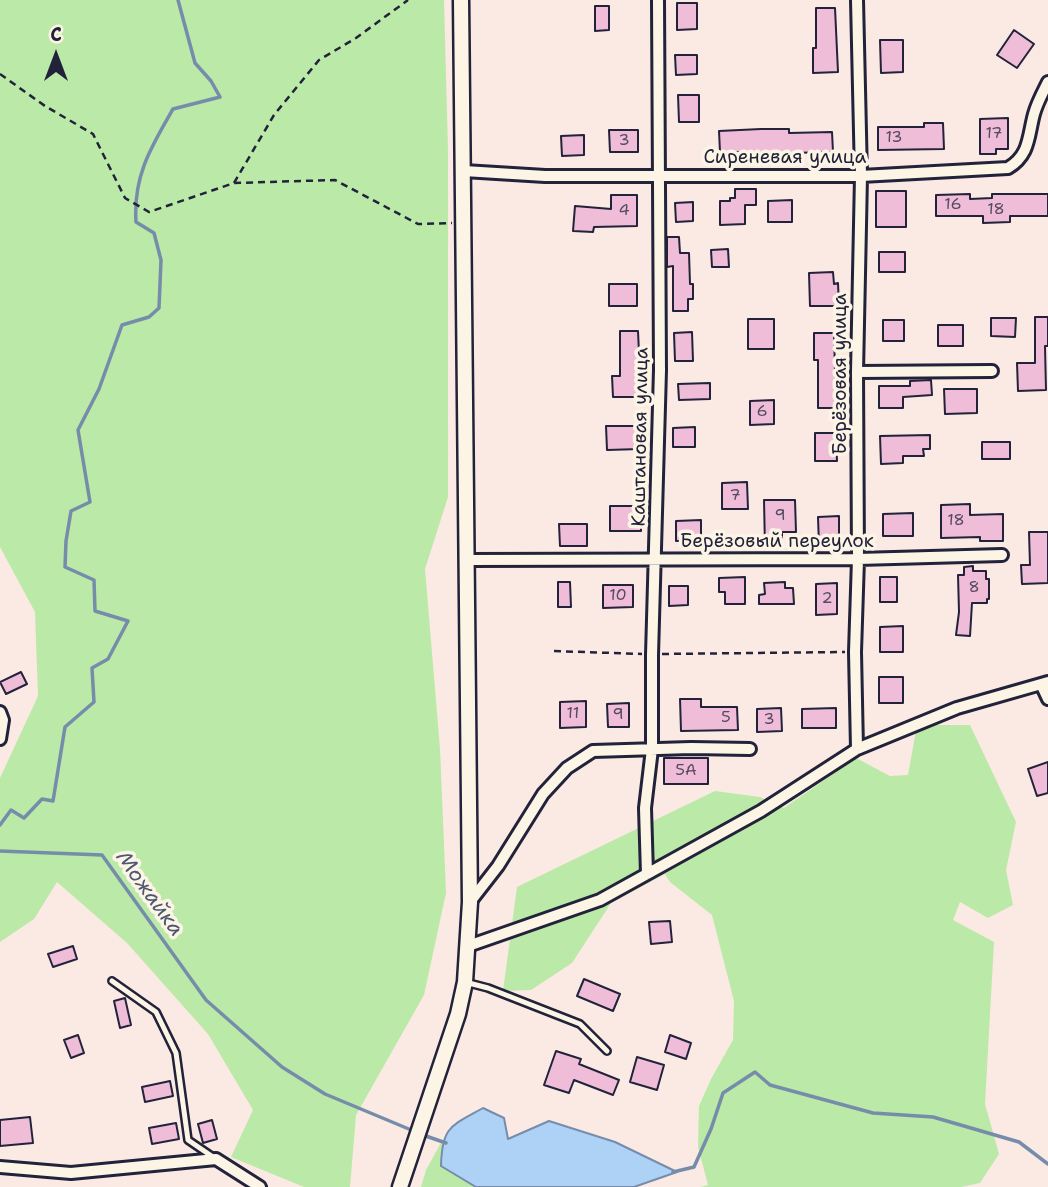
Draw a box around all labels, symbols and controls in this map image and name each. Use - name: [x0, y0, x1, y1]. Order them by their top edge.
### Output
- north arrow: [21, 21, 91, 91]
- text: С: [50, 22, 62, 47]
- house number: 17: [985, 124, 1003, 144]
- house number: 13: [885, 128, 903, 148]
- house number: 3: [618, 131, 630, 151]
- street label: Сиреневая улица: [704, 147, 866, 169]
- house number: 16: [944, 195, 962, 215]
- house number: 18: [987, 200, 1005, 220]
- house number: 4: [618, 201, 630, 221]
- street label: Берёзовая улица: [830, 293, 852, 455]
- street label: Каштановая улица: [628, 347, 654, 527]
- house number: 6: [756, 402, 768, 422]
- house number: 7: [729, 486, 741, 506]
- house number: 9: [774, 506, 786, 526]
- house number: 18: [947, 511, 965, 531]
- street label: Берёзовый переулок: [680, 531, 874, 553]
- house number: 8: [968, 578, 980, 598]
- house number: 10: [609, 586, 627, 606]
- house number: 2: [821, 589, 833, 609]
- house number: 11: [567, 704, 579, 724]
- house number: 9: [612, 705, 624, 725]
- house number: 5: [721, 708, 731, 728]
- house number: 3: [763, 710, 775, 730]
- house number: 5А: [675, 761, 697, 781]
- water label: Можайка: [110, 846, 188, 942]

